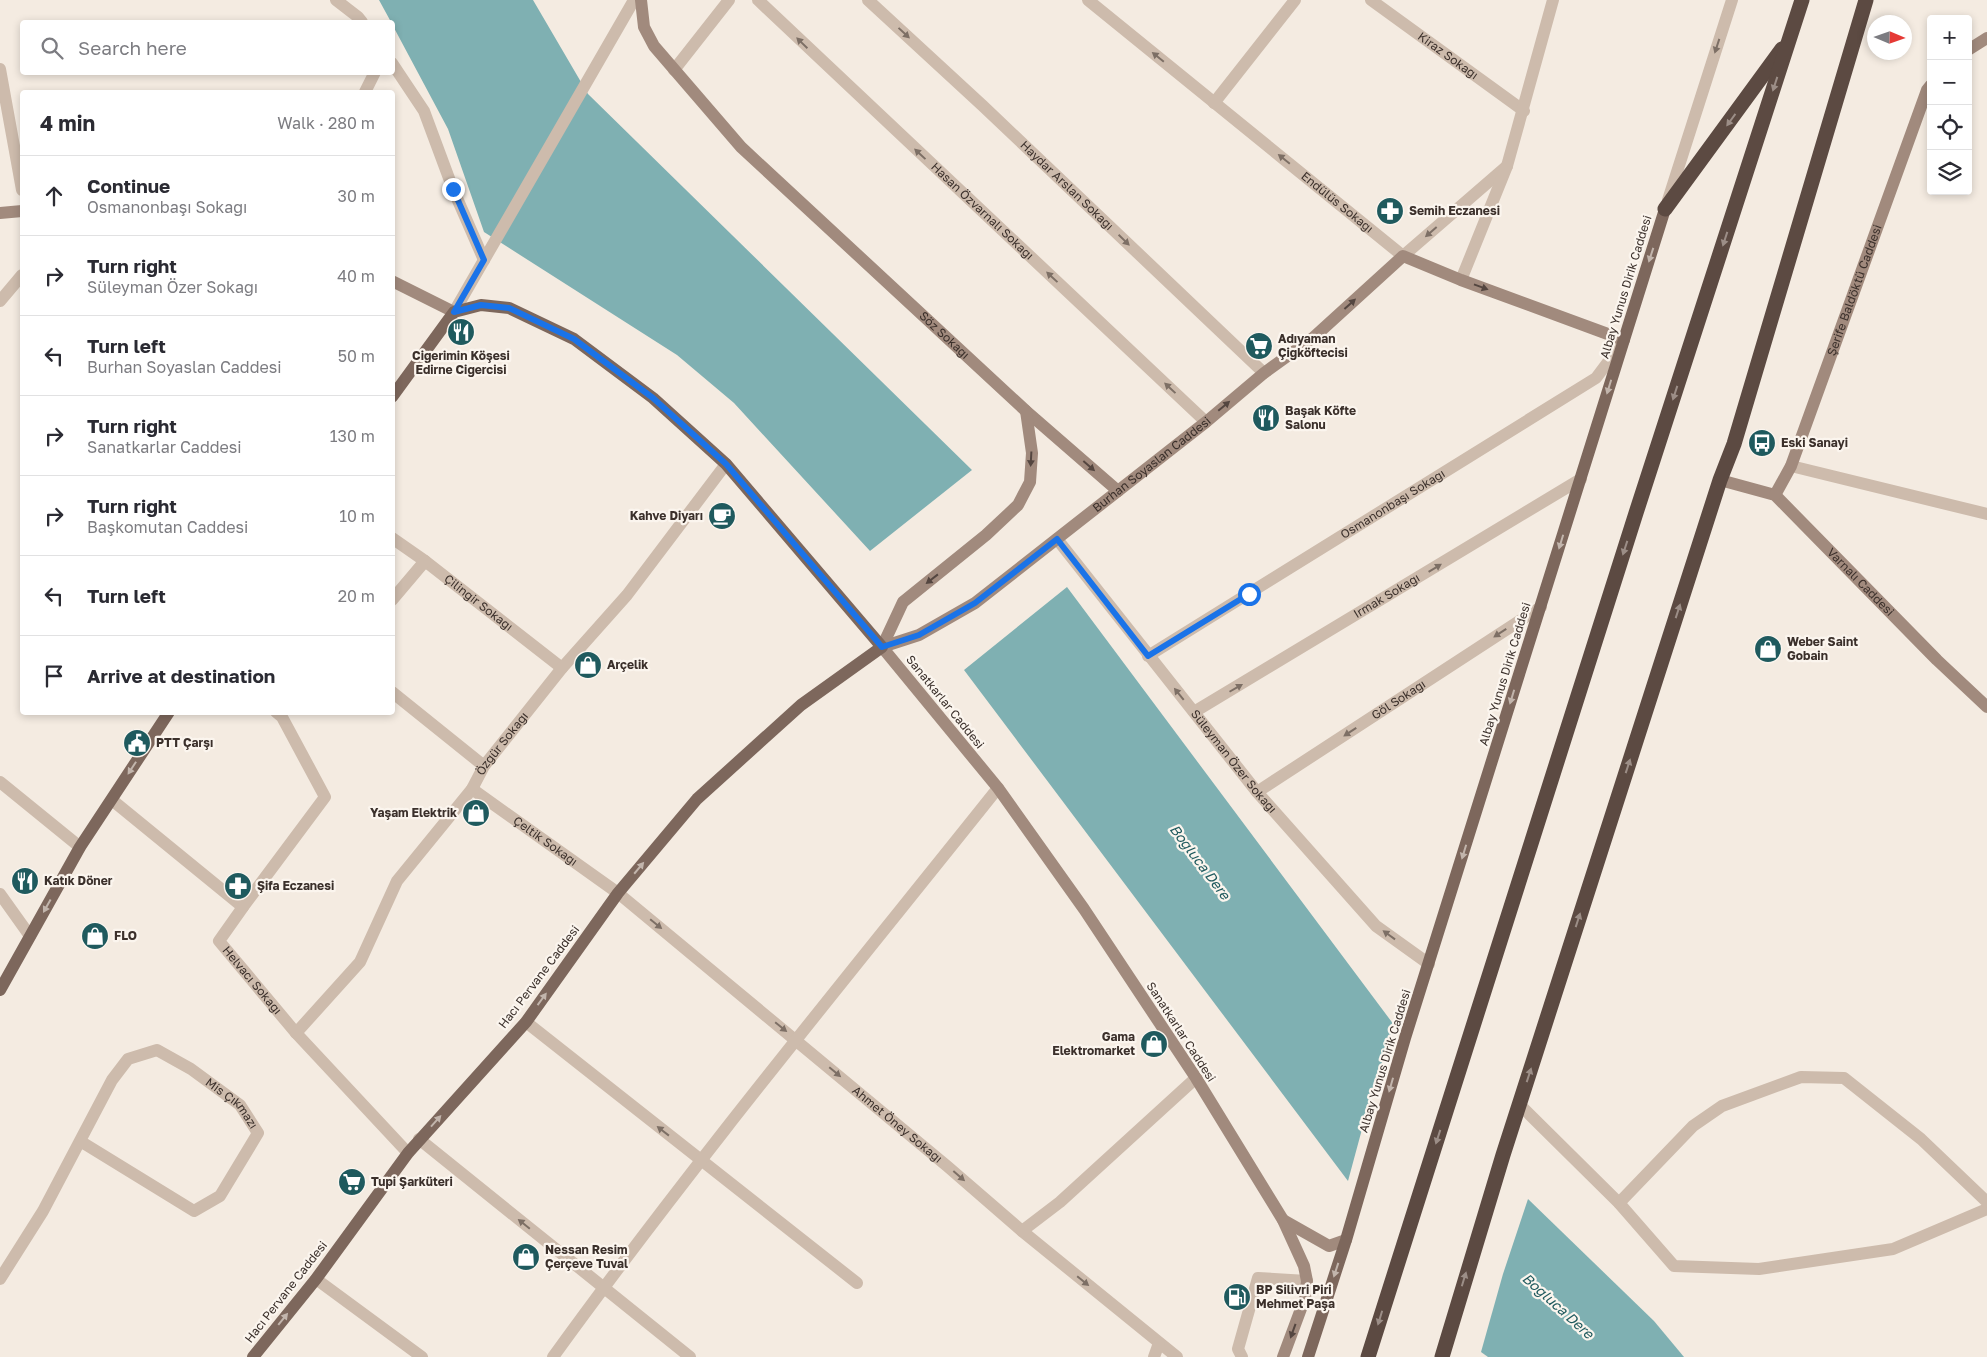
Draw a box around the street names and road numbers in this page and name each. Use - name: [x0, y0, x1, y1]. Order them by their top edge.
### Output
- street label: Kiraz Sokağı: [1415, 28, 1481, 82]
- street label: Haydar Arslan Sokağı: [1017, 137, 1117, 233]
- street label: Hasan Özvarnalı Sokağı: [928, 159, 1037, 263]
- street label: Endülüs Sokağı: [1298, 168, 1377, 236]
- street label: Albay Yunus Dirik Caddesi: [1597, 213, 1654, 360]
- street label: Şerife Baldöktü Caddesi: [1824, 222, 1885, 358]
- street label: Söz Sokağı: [916, 308, 973, 362]
- street label: Burhan Soyaslan Caddesi: [1089, 413, 1214, 515]
- street label: Osmanonbaşı Sokağı: [1337, 466, 1448, 542]
- street label: Varnalı Caddesi: [1824, 545, 1897, 619]
- street label: Irmak Sokağı: [1351, 570, 1422, 621]
- street label: Çilingir Sokağı: [441, 571, 516, 634]
- street label: Albay Yunus Dirik Caddesi: [1476, 600, 1533, 747]
- street label: Sanatkarlar Caddesi: [903, 652, 988, 751]
- street label: Göl Sokağı: [1368, 676, 1428, 722]
- street label: Süleyman Özer Sokağı: [1188, 706, 1280, 816]
- street label: Özgür Sokağı: [473, 709, 531, 778]
- street label: Çeltik Sokağı: [510, 813, 581, 869]
- street label: Hacı Pervane Caddesi: [495, 922, 582, 1031]
- street label: Helvacı Sokağı: [219, 943, 285, 1017]
- street label: Sanatkarlar Caddesi: [1144, 979, 1219, 1084]
- street label: Albay Yunus Dirik Caddesi: [1356, 987, 1413, 1134]
- street label: Mis Çıkmazı: [203, 1074, 261, 1131]
- street label: Ahmet Öney Sokağı: [849, 1083, 946, 1166]
- street label: Hacı Pervane Caddesi: [241, 1238, 330, 1346]

